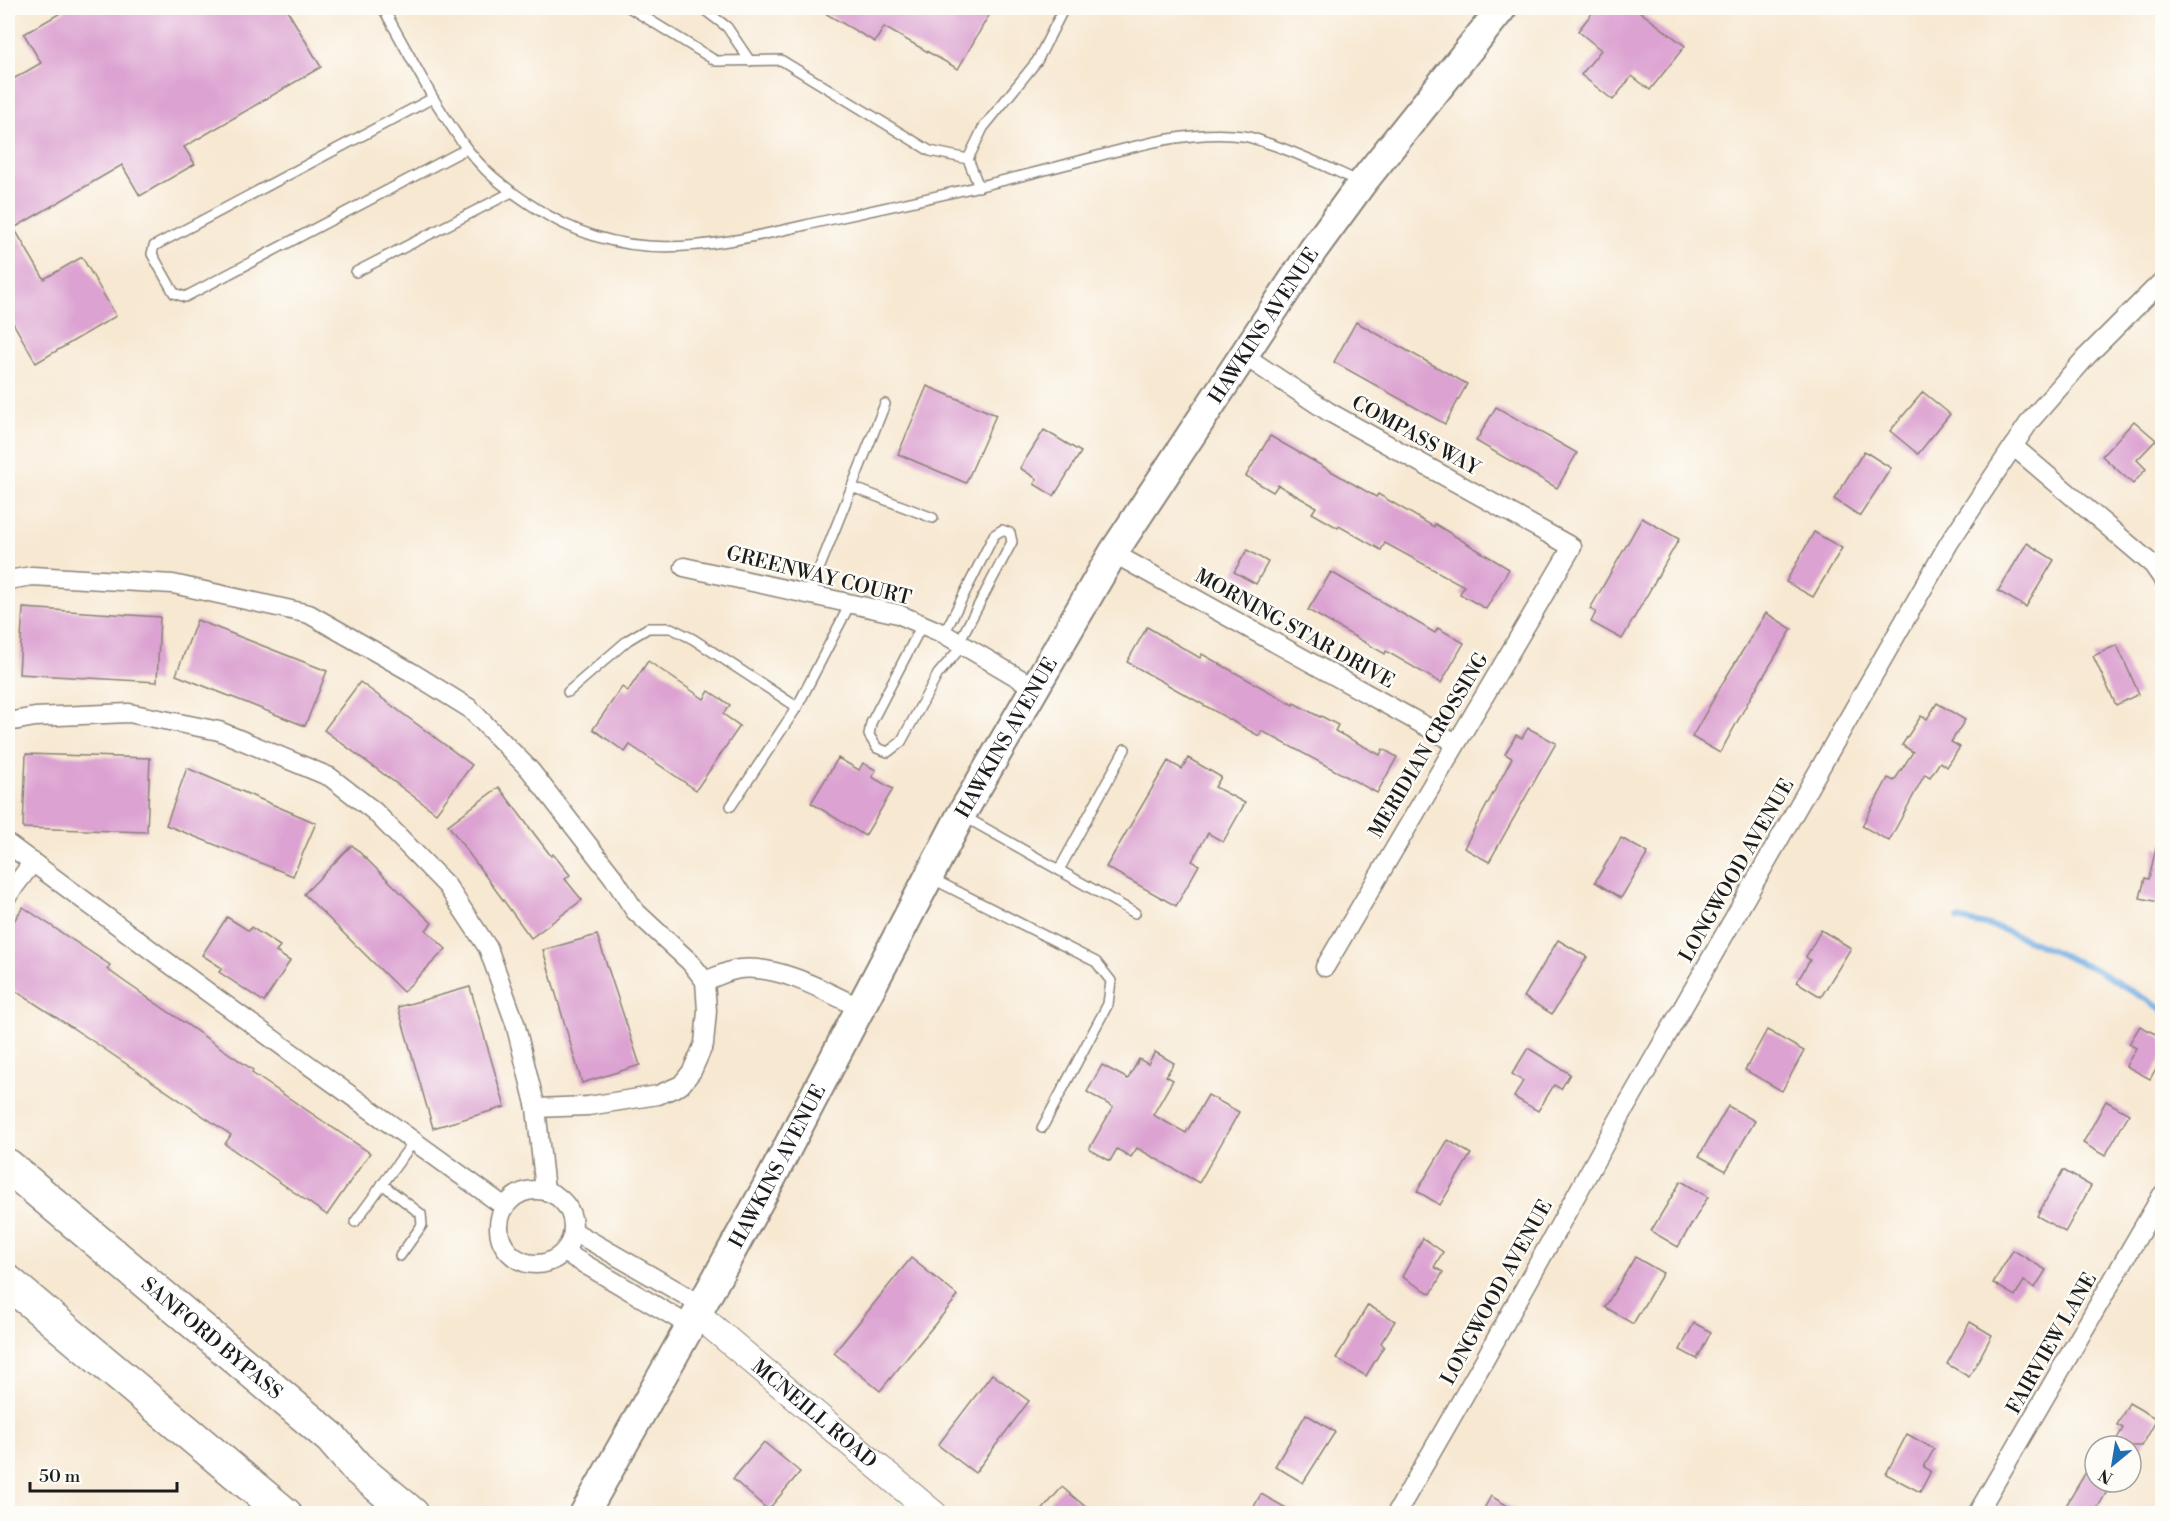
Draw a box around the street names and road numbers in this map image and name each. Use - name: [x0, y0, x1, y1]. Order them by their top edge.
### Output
- street label: HAWKINS AVENUE: [1204, 243, 1325, 409]
- street label: COMPASS WAY: [1347, 391, 1484, 482]
- street label: GREENWAY COURT: [724, 541, 914, 612]
- street label: MORNING STAR DRIVE: [1190, 564, 1399, 695]
- street label: MERIDIAN CROSSING: [1364, 648, 1495, 843]
- street label: HAWKINS AVENUE: [951, 653, 1064, 823]
- street label: LONGWOOD AVENUE: [1674, 774, 1800, 967]
- street label: HAWKINS AVENUE: [725, 1081, 832, 1253]
- street label: LONGWOOD AVENUE: [1436, 1196, 1559, 1390]
- street label: FAIRVIEW LANE: [2002, 1268, 2103, 1419]
- street label: SANFORD BYPASS: [136, 1273, 287, 1406]
- street label: MCNEILL ROAD: [746, 1355, 881, 1474]

